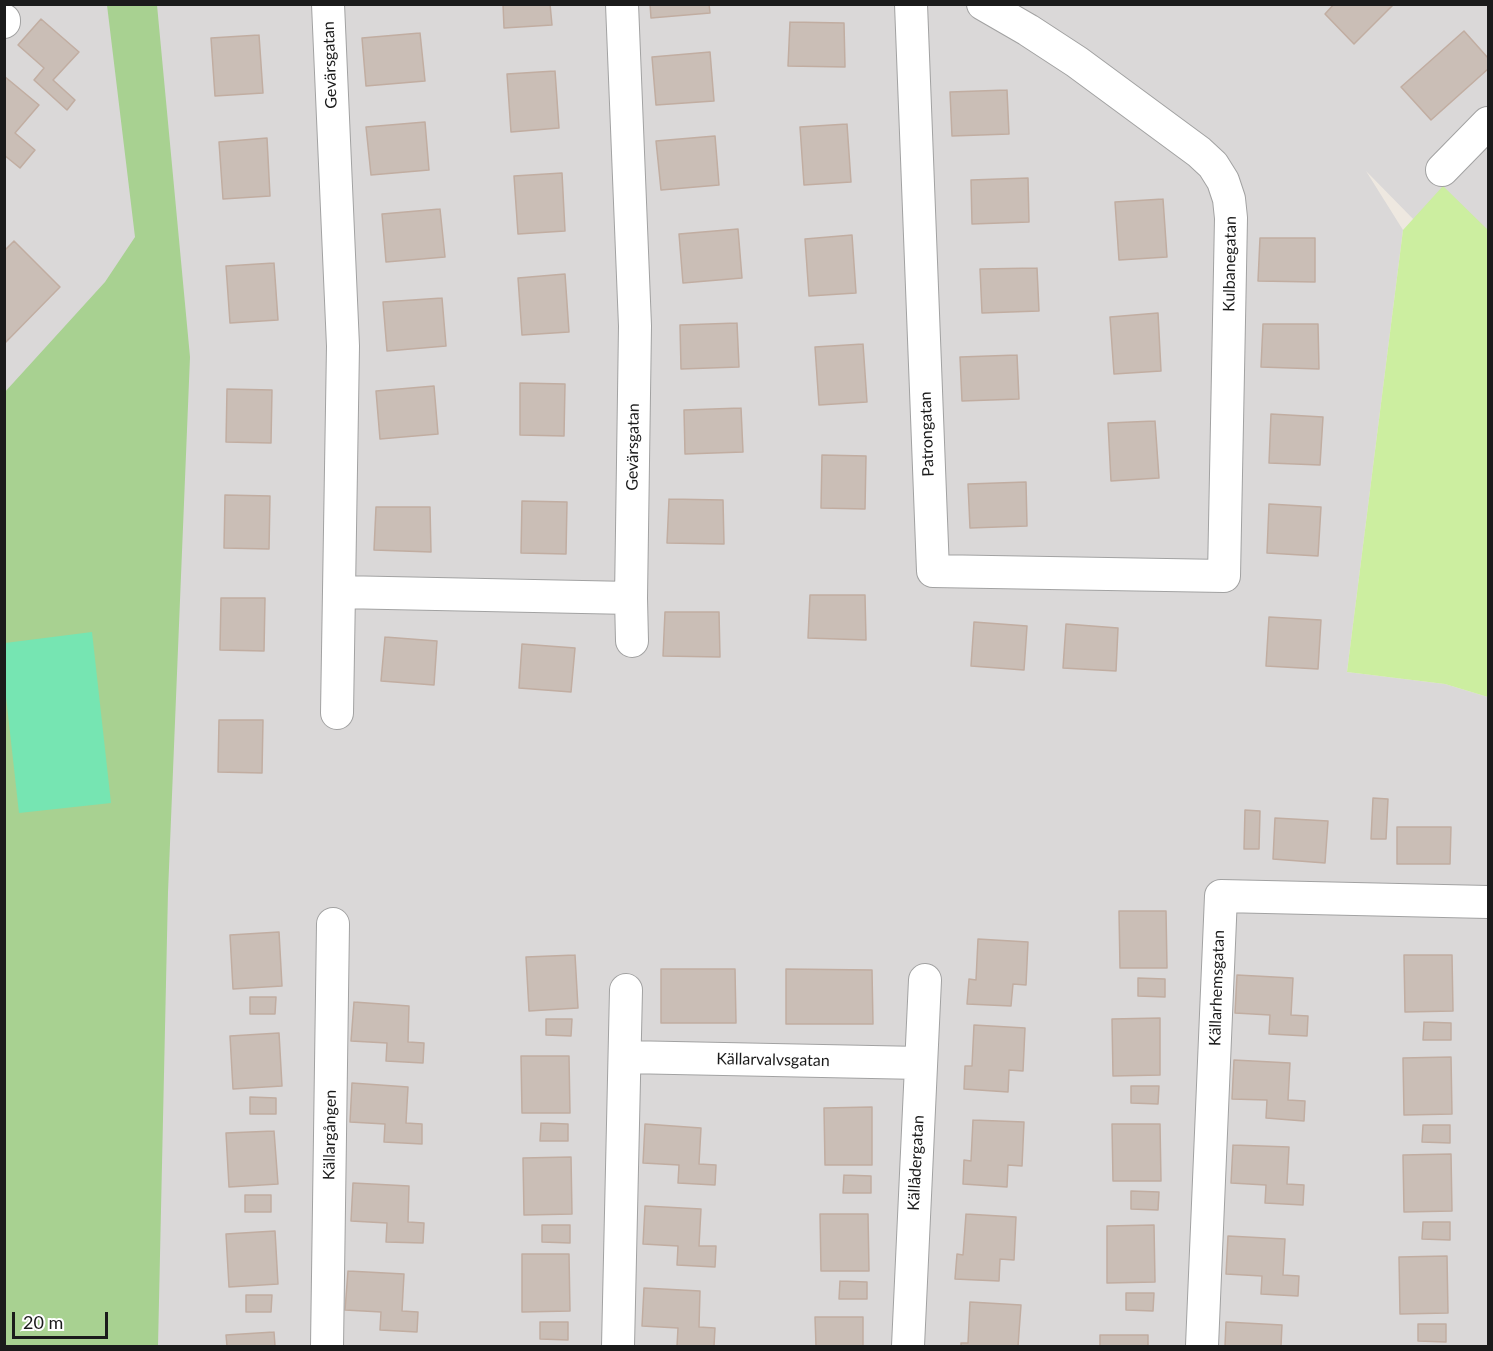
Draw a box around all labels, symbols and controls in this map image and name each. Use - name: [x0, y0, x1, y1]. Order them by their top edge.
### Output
- street label: Gevärsgatan: [319, 21, 341, 109]
- street label: Kulbanegatan: [1220, 216, 1240, 312]
- street label: Patrongatan: [916, 391, 938, 477]
- street label: Gevärsgatan: [623, 403, 643, 491]
- street label: Källarhemsgatan: [1205, 930, 1229, 1046]
- street label: Källarvalvsgatan: [716, 1049, 830, 1071]
- street label: Källargången: [320, 1090, 340, 1180]
- street label: Källådergatan: [904, 1115, 928, 1211]
- scale bar: [15, 1300, 111, 1338]
- text: 20 m: [23, 1311, 63, 1333]

